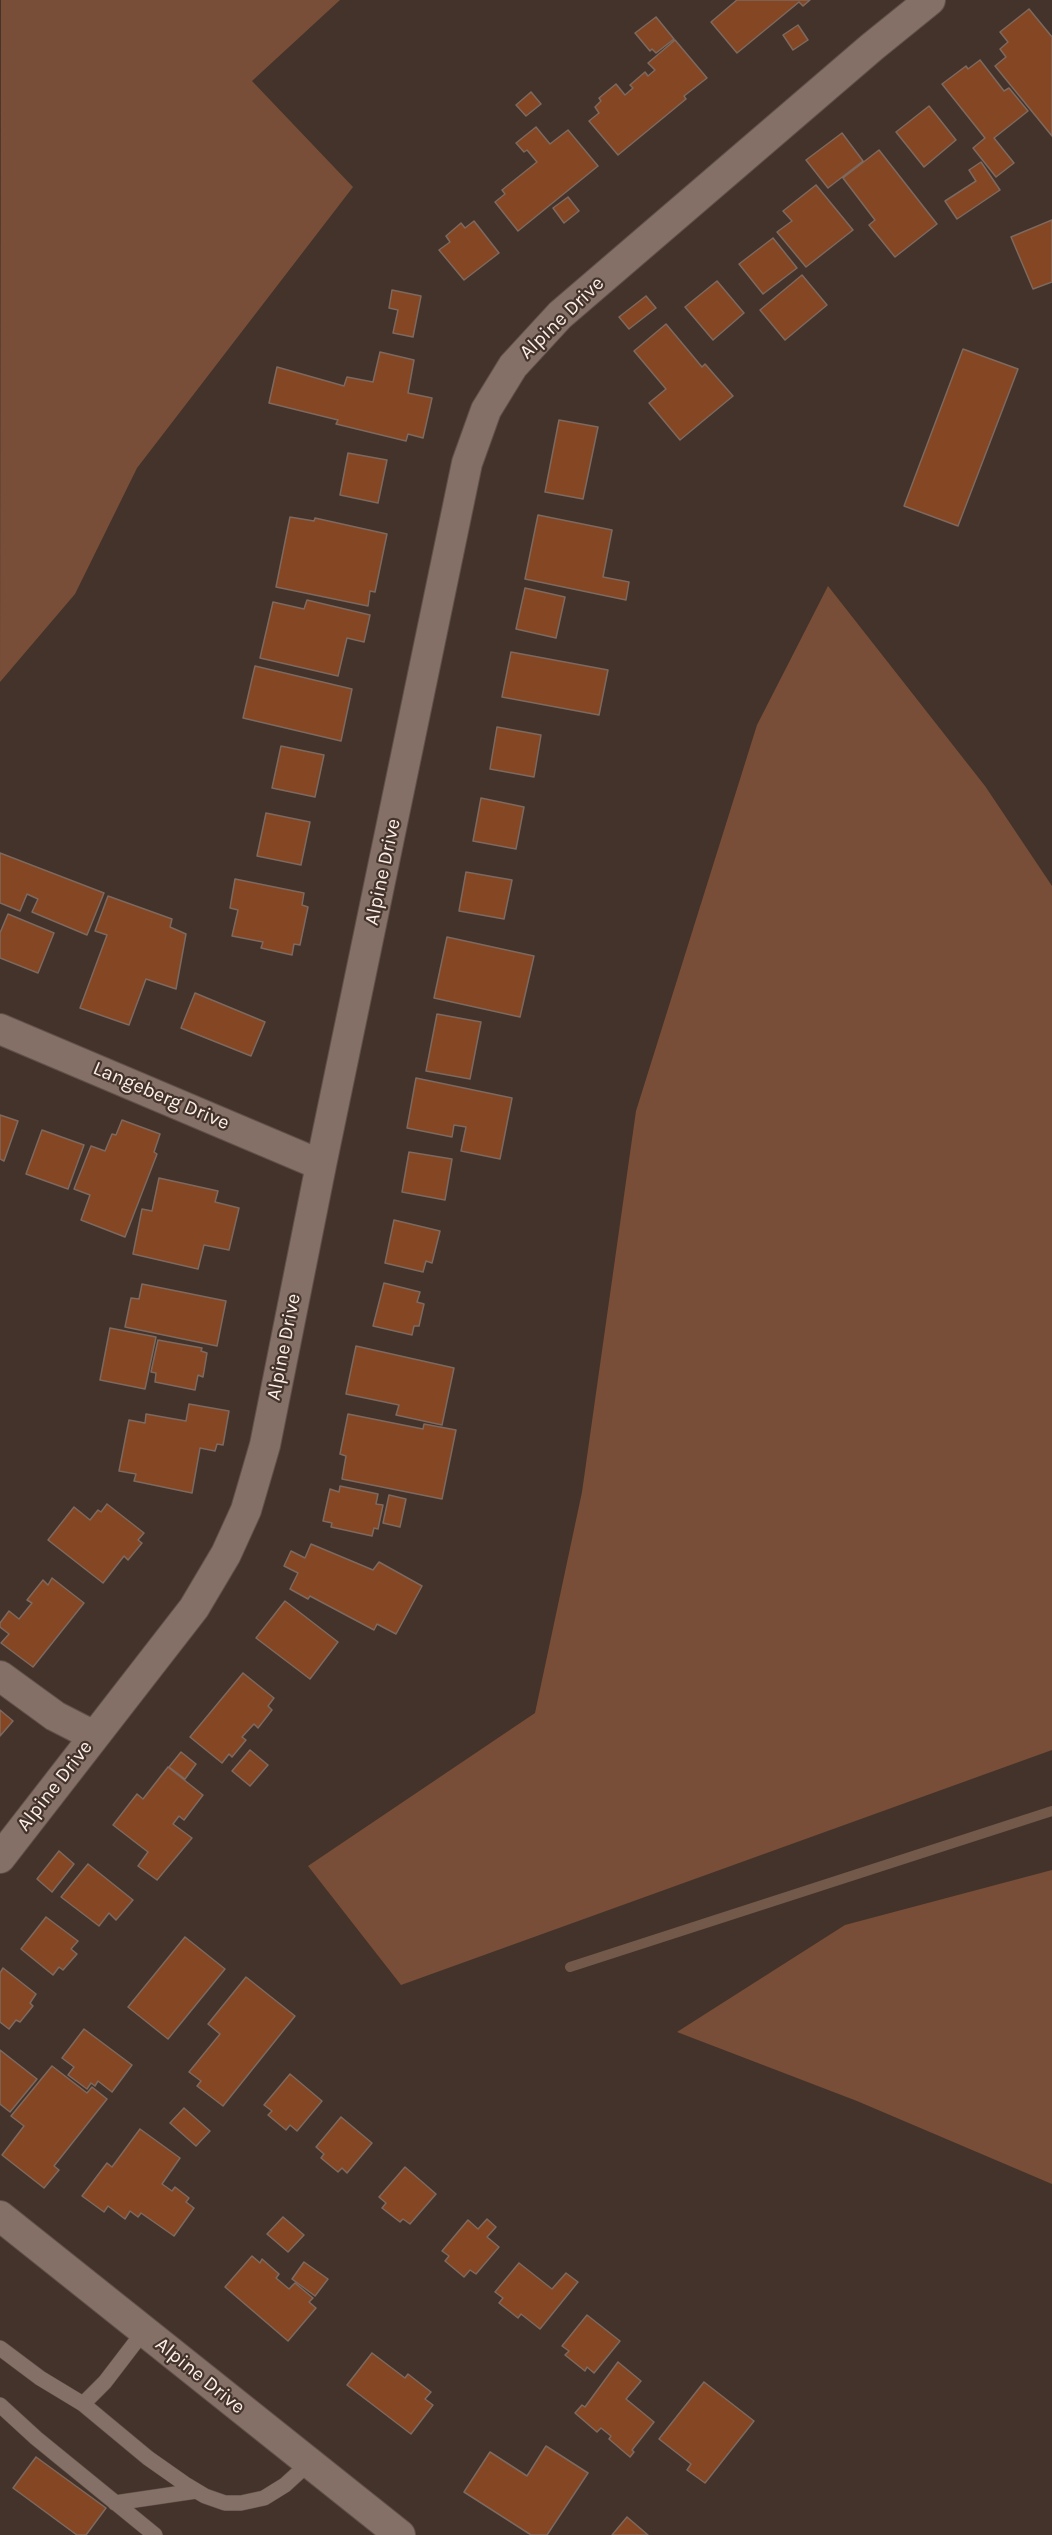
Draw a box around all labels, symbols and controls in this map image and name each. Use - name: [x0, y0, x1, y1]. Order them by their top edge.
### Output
- street label: Alpine Drive: [515, 272, 609, 364]
- street label: Alpine Drive: [360, 816, 406, 928]
- street label: Langeberg Drive: [89, 1056, 233, 1136]
- street label: Alpine Drive: [262, 1291, 306, 1403]
- street label: Alpine Drive: [12, 1736, 98, 1836]
- street label: Alpine Drive: [150, 2333, 250, 2419]

